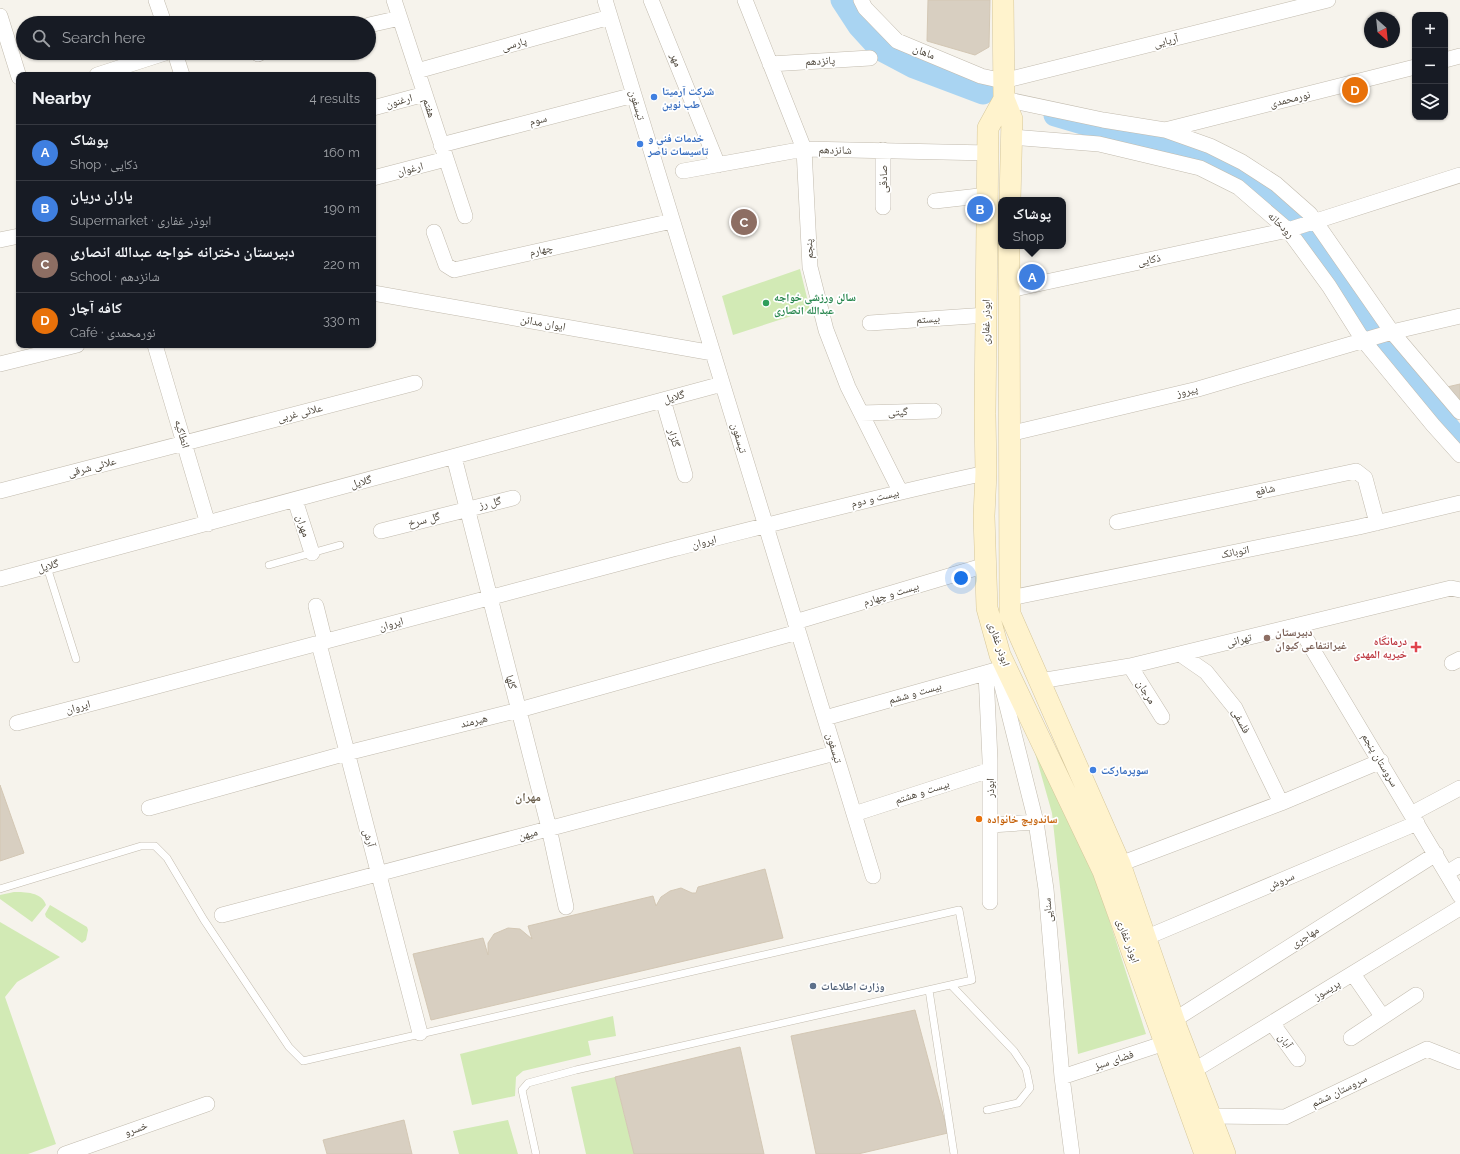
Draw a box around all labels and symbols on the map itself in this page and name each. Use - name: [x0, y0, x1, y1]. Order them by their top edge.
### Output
- north arrow: [1364, 12, 1400, 48]
- street label: آریایی: [1152, 32, 1180, 50]
- street label: پارسی: [500, 34, 528, 54]
- street label: ماهان: [911, 42, 937, 62]
- street label: مهر: [667, 50, 685, 69]
- street label: پانزدهم: [805, 54, 836, 69]
- pin: D: [1342, 75, 1368, 105]
- place label: شرکت آرمیتا طب نوین: [662, 85, 714, 112]
- street label: تیسفون: [626, 88, 648, 122]
- street label: نورمحمدی: [1268, 88, 1312, 110]
- street label: ارغنون: [384, 91, 414, 111]
- marker: شرکت آرمیتا طب نوین: [649, 92, 659, 102]
- street label: هفتم: [419, 97, 438, 120]
- street label: سوم: [528, 112, 548, 128]
- place label: خدمات فنی و تاسیسات ناصر: [647, 132, 708, 158]
- marker: خدمات فنی و تاسیسات ناصر: [635, 139, 645, 149]
- street label: شانزدهم: [818, 143, 852, 158]
- street label: ارغوان: [396, 159, 424, 179]
- street label: صادقی: [877, 165, 890, 193]
- pin: B: [967, 194, 993, 224]
- pin: C: [731, 207, 757, 237]
- street label: رودخانه: [1265, 209, 1297, 241]
- street label: پنجم: [802, 238, 817, 259]
- street label: چهارم: [528, 241, 554, 259]
- street label: ذکایی: [1136, 251, 1162, 269]
- pin: A: [1019, 262, 1045, 292]
- place label: سالن ورزشی خواجه عبدالله انصاری: [774, 291, 856, 318]
- marker: سالن ورزشی خواجه عبدالله انصاری: [761, 298, 771, 308]
- street label: ابوذر غفاری: [979, 299, 993, 345]
- street label: بیستم: [916, 312, 941, 327]
- street label: ایوان مدائن: [519, 313, 567, 333]
- street label: پیروز: [1174, 382, 1199, 400]
- street label: گلایل: [662, 388, 687, 406]
- street label: علائی غربی: [276, 401, 324, 425]
- street label: گیتی: [888, 405, 909, 419]
- street label: انطاکیه: [172, 418, 192, 450]
- street label: تیسفون: [728, 421, 750, 455]
- street label: گلزار: [665, 426, 683, 449]
- street label: علائی شرقی: [66, 454, 118, 480]
- street label: گلایل: [349, 473, 374, 491]
- street label: شافع: [1254, 482, 1276, 498]
- street label: بیست و دوم: [850, 486, 900, 510]
- street label: گل رز: [477, 494, 503, 512]
- street label: گل سرخ: [407, 510, 442, 530]
- street label: مهران: [293, 513, 313, 539]
- street label: ایروان: [690, 533, 718, 551]
- street label: اتوبانک: [1220, 543, 1250, 561]
- street label: گلایل: [36, 557, 61, 575]
- your location: [951, 568, 971, 588]
- street label: بیست و چهارم: [862, 579, 920, 609]
- street label: ایروان: [377, 614, 405, 634]
- street label: ابوذر غفاری: [985, 620, 1013, 668]
- place label: دبیرستان غیرانتفاعی کیوان: [1275, 626, 1347, 653]
- street label: تهرانی: [1225, 630, 1254, 649]
- marker: دبیرستان غیرانتفاعی کیوان: [1262, 633, 1272, 643]
- place label: درمانگاه خیریه المهدی: [1353, 635, 1407, 662]
- marker: درمانگاه خیریه المهدی: [1410, 641, 1422, 653]
- street label: گلها: [503, 674, 519, 691]
- street label: مرجان: [1134, 678, 1158, 706]
- street label: بیست و ششم: [887, 679, 943, 708]
- street label: ایروان: [64, 697, 92, 717]
- street label: فلسفی: [1229, 706, 1253, 736]
- street label: هیرمند: [459, 711, 489, 731]
- street label: تیسفون: [823, 731, 845, 765]
- street label: سروستان پنجم: [1358, 731, 1401, 790]
- place label: سوپرمارکت: [1101, 764, 1149, 777]
- marker: سوپرمارکت: [1088, 765, 1098, 775]
- street label: بیست و هشتم: [893, 777, 951, 808]
- street label: ابوذر: [984, 778, 997, 799]
- district label: مهران: [515, 790, 541, 805]
- place label: ساندویچ خانواده: [987, 813, 1058, 827]
- marker: ساندویچ خانواده: [974, 814, 984, 824]
- street label: میهن: [517, 825, 539, 843]
- street label: آرش: [360, 828, 378, 849]
- street label: سروش: [1266, 870, 1296, 892]
- street label: سنایی: [1040, 897, 1056, 923]
- street label: ابوذر غفاری: [1114, 917, 1142, 965]
- street label: مهاجری: [1289, 923, 1321, 951]
- street label: پریسوز: [1311, 977, 1343, 1004]
- place label: وزارت اطلاعات: [821, 980, 885, 993]
- marker: وزارت اطلاعات: [808, 981, 818, 991]
- street label: آبان: [1275, 1031, 1295, 1051]
- street label: فضای سبز: [1092, 1047, 1136, 1073]
- street label: سروستان ششم: [1309, 1072, 1369, 1111]
- street label: خسرو: [123, 1119, 149, 1139]

